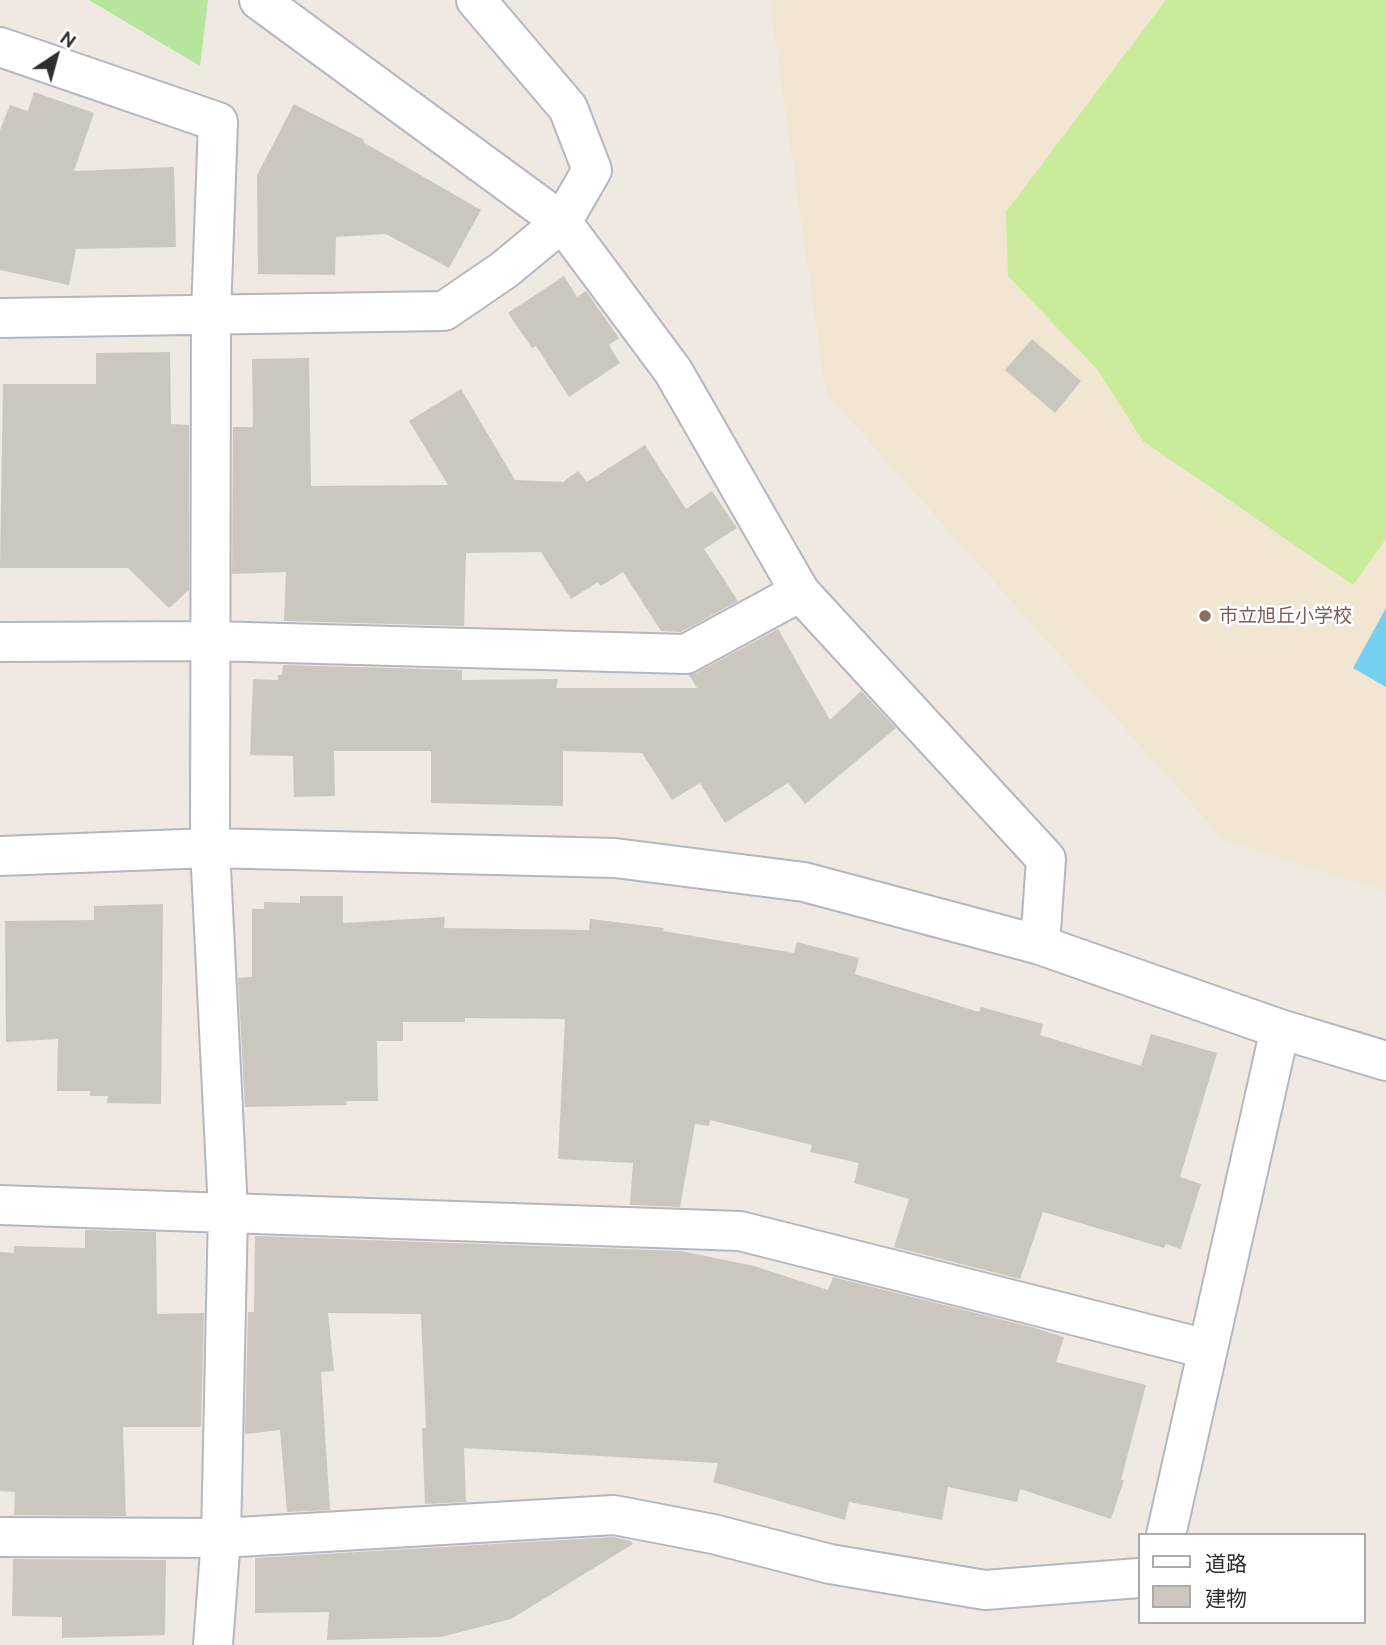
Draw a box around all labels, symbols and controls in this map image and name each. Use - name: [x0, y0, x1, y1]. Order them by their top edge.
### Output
- north arrow: [21, 21, 91, 91]
- text: N: [56, 26, 81, 52]
- place label: 市立旭丘小学校: [1219, 605, 1352, 627]
- marker: 市立旭丘小学校: [1197, 608, 1213, 624]
- legend: [1138, 1533, 1365, 1624]
- text: 道路: [1205, 1551, 1247, 1575]
- text: 建物: [1205, 1586, 1247, 1610]

